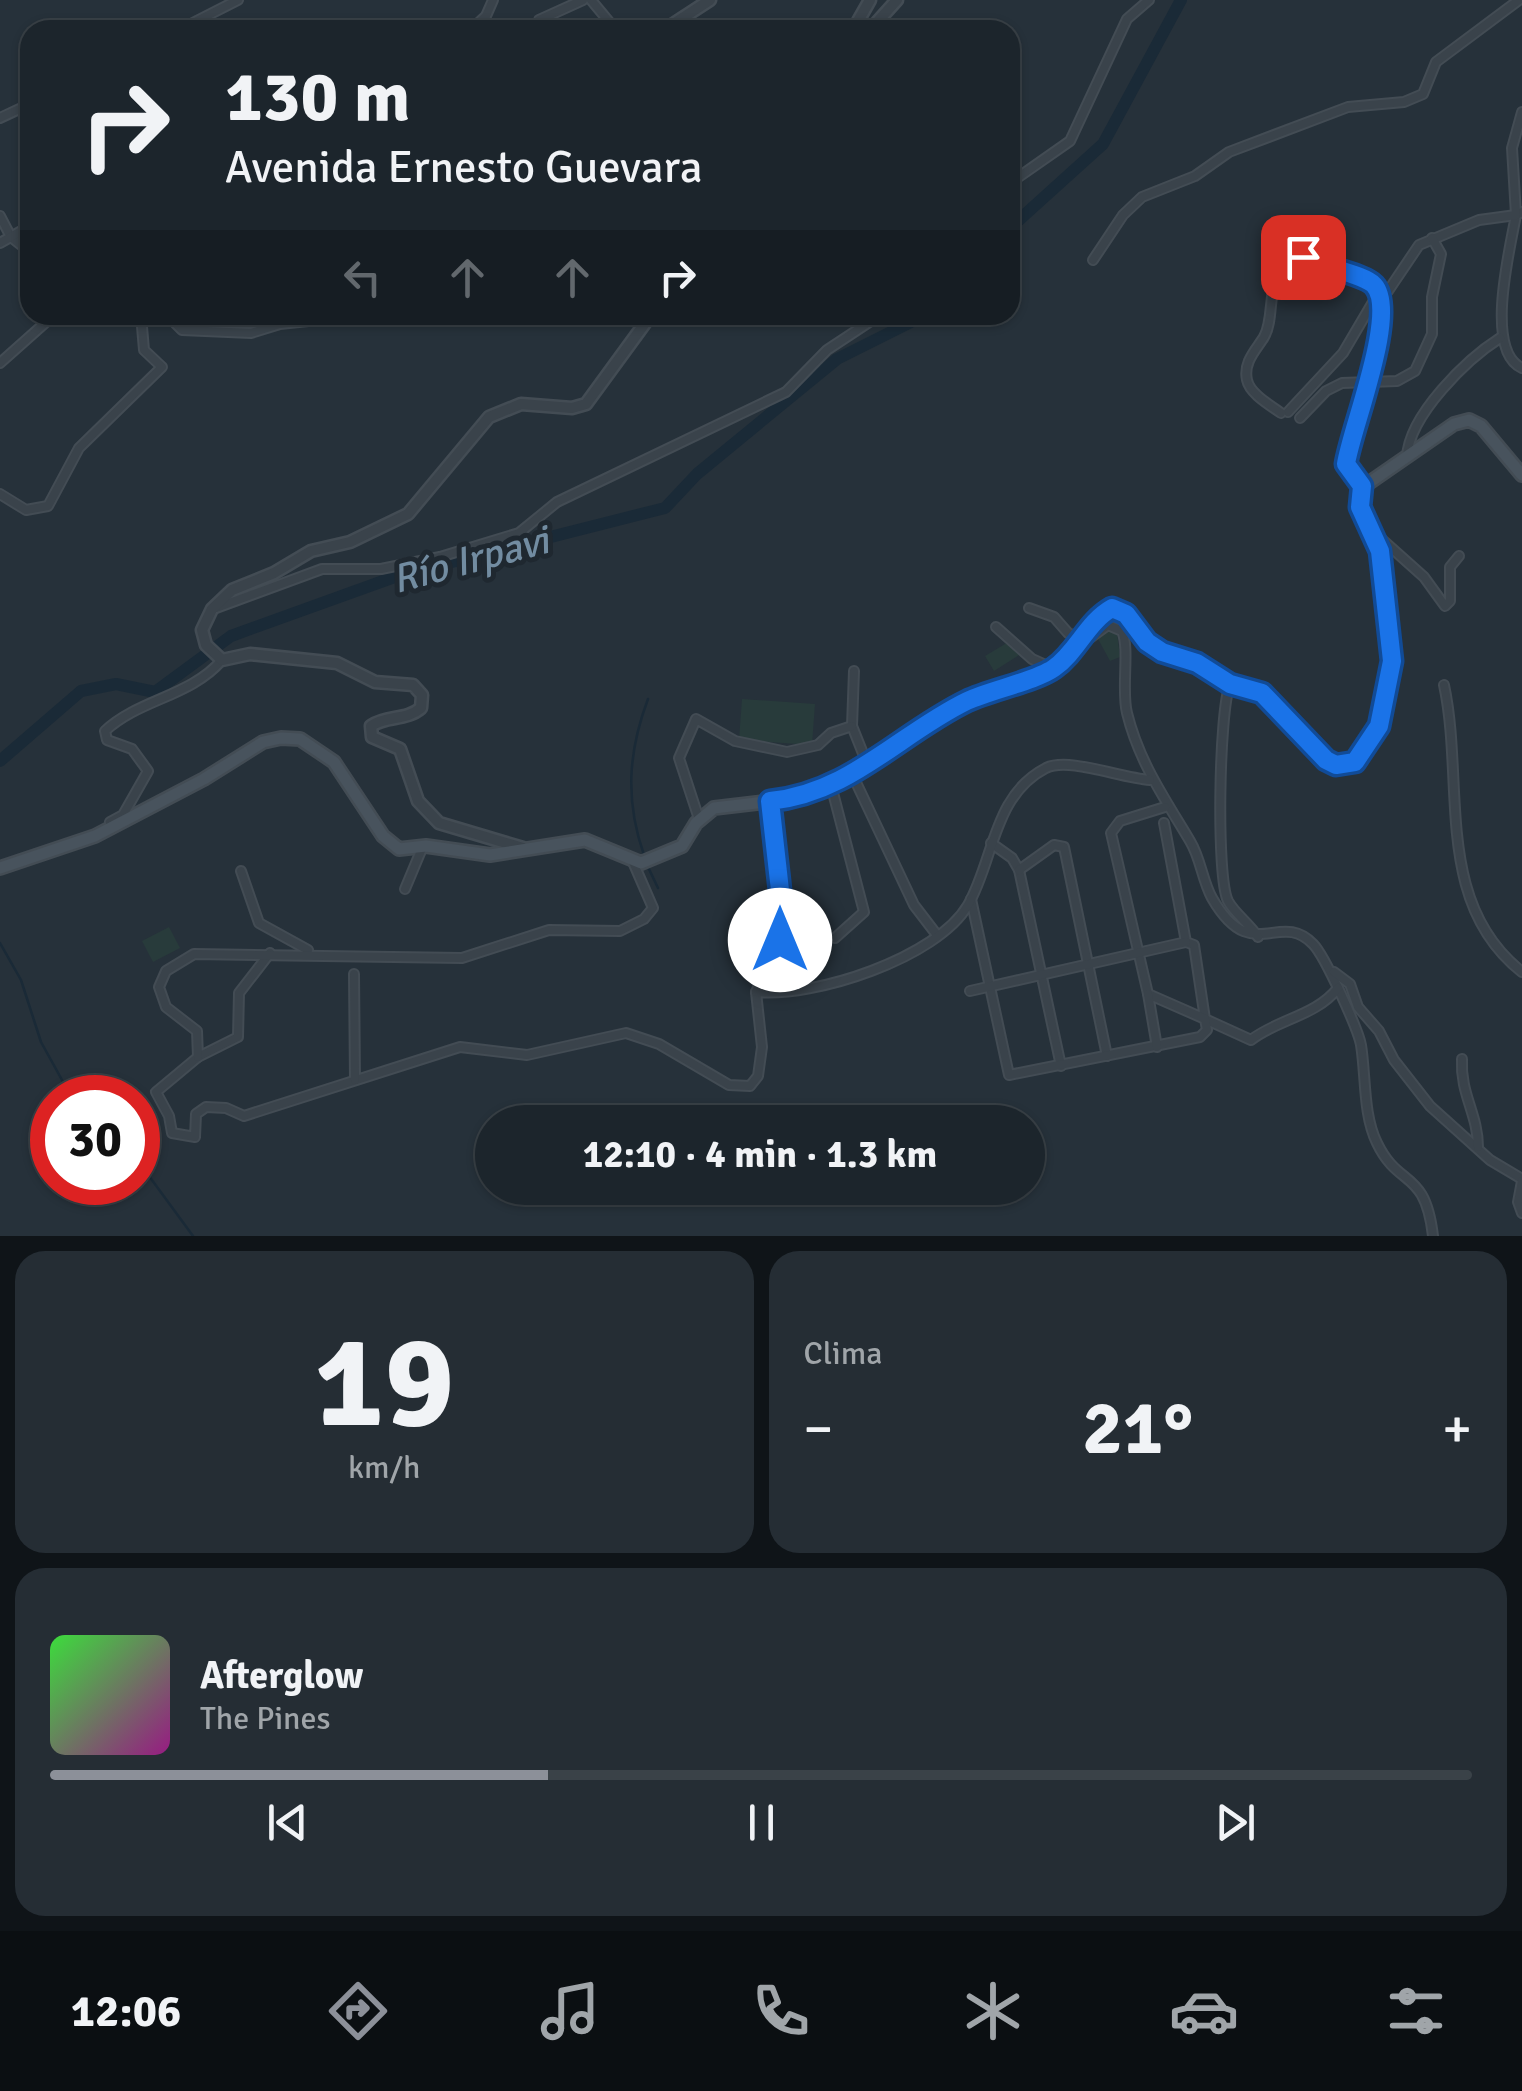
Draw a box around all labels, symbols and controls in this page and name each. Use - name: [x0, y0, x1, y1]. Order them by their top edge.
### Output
- text: 130 m: [225, 54, 410, 140]
- icon: right: [60, 60, 190, 190]
- text: Avenida Ernesto Guevara: [225, 140, 703, 195]
- pin: [1261, 215, 1346, 300]
- icon: arrive: [1276, 230, 1331, 285]
- icon: left: [335, 250, 390, 305]
- icon: ahead: [440, 250, 495, 305]
- icon: ahead: [545, 250, 600, 305]
- icon: right: [650, 250, 705, 305]
- water label: Río Irpavi: [386, 514, 558, 605]
- position arrow: [728, 888, 832, 992]
- speed limit sign: 30: [30, 1075, 160, 1205]
- text: 12:10 · 4 min · 1.3 km: [583, 1131, 937, 1178]
- text: 19: [314, 1303, 454, 1463]
- text: Clima: [804, 1334, 882, 1373]
- text: 21°: [1082, 1382, 1193, 1475]
- text: −: [804, 1395, 833, 1463]
- text: +: [1442, 1395, 1472, 1463]
- text: km/h: [348, 1448, 420, 1487]
- text: Afterglow: [200, 1652, 363, 1699]
- text: The Pines: [200, 1699, 331, 1738]
- icon: previous: [260, 1795, 315, 1850]
- icon: pause: [734, 1795, 789, 1850]
- icon: next: [1208, 1795, 1263, 1850]
- icon: directions: [323, 1976, 393, 2046]
- icon: music: [535, 1976, 605, 2046]
- icon: phone: [746, 1976, 816, 2046]
- icon: climate: [958, 1976, 1028, 2046]
- icon: car: [1169, 1976, 1239, 2046]
- icon: filters: [1381, 1976, 1451, 2046]
- text: 12:06: [71, 1984, 181, 2039]

